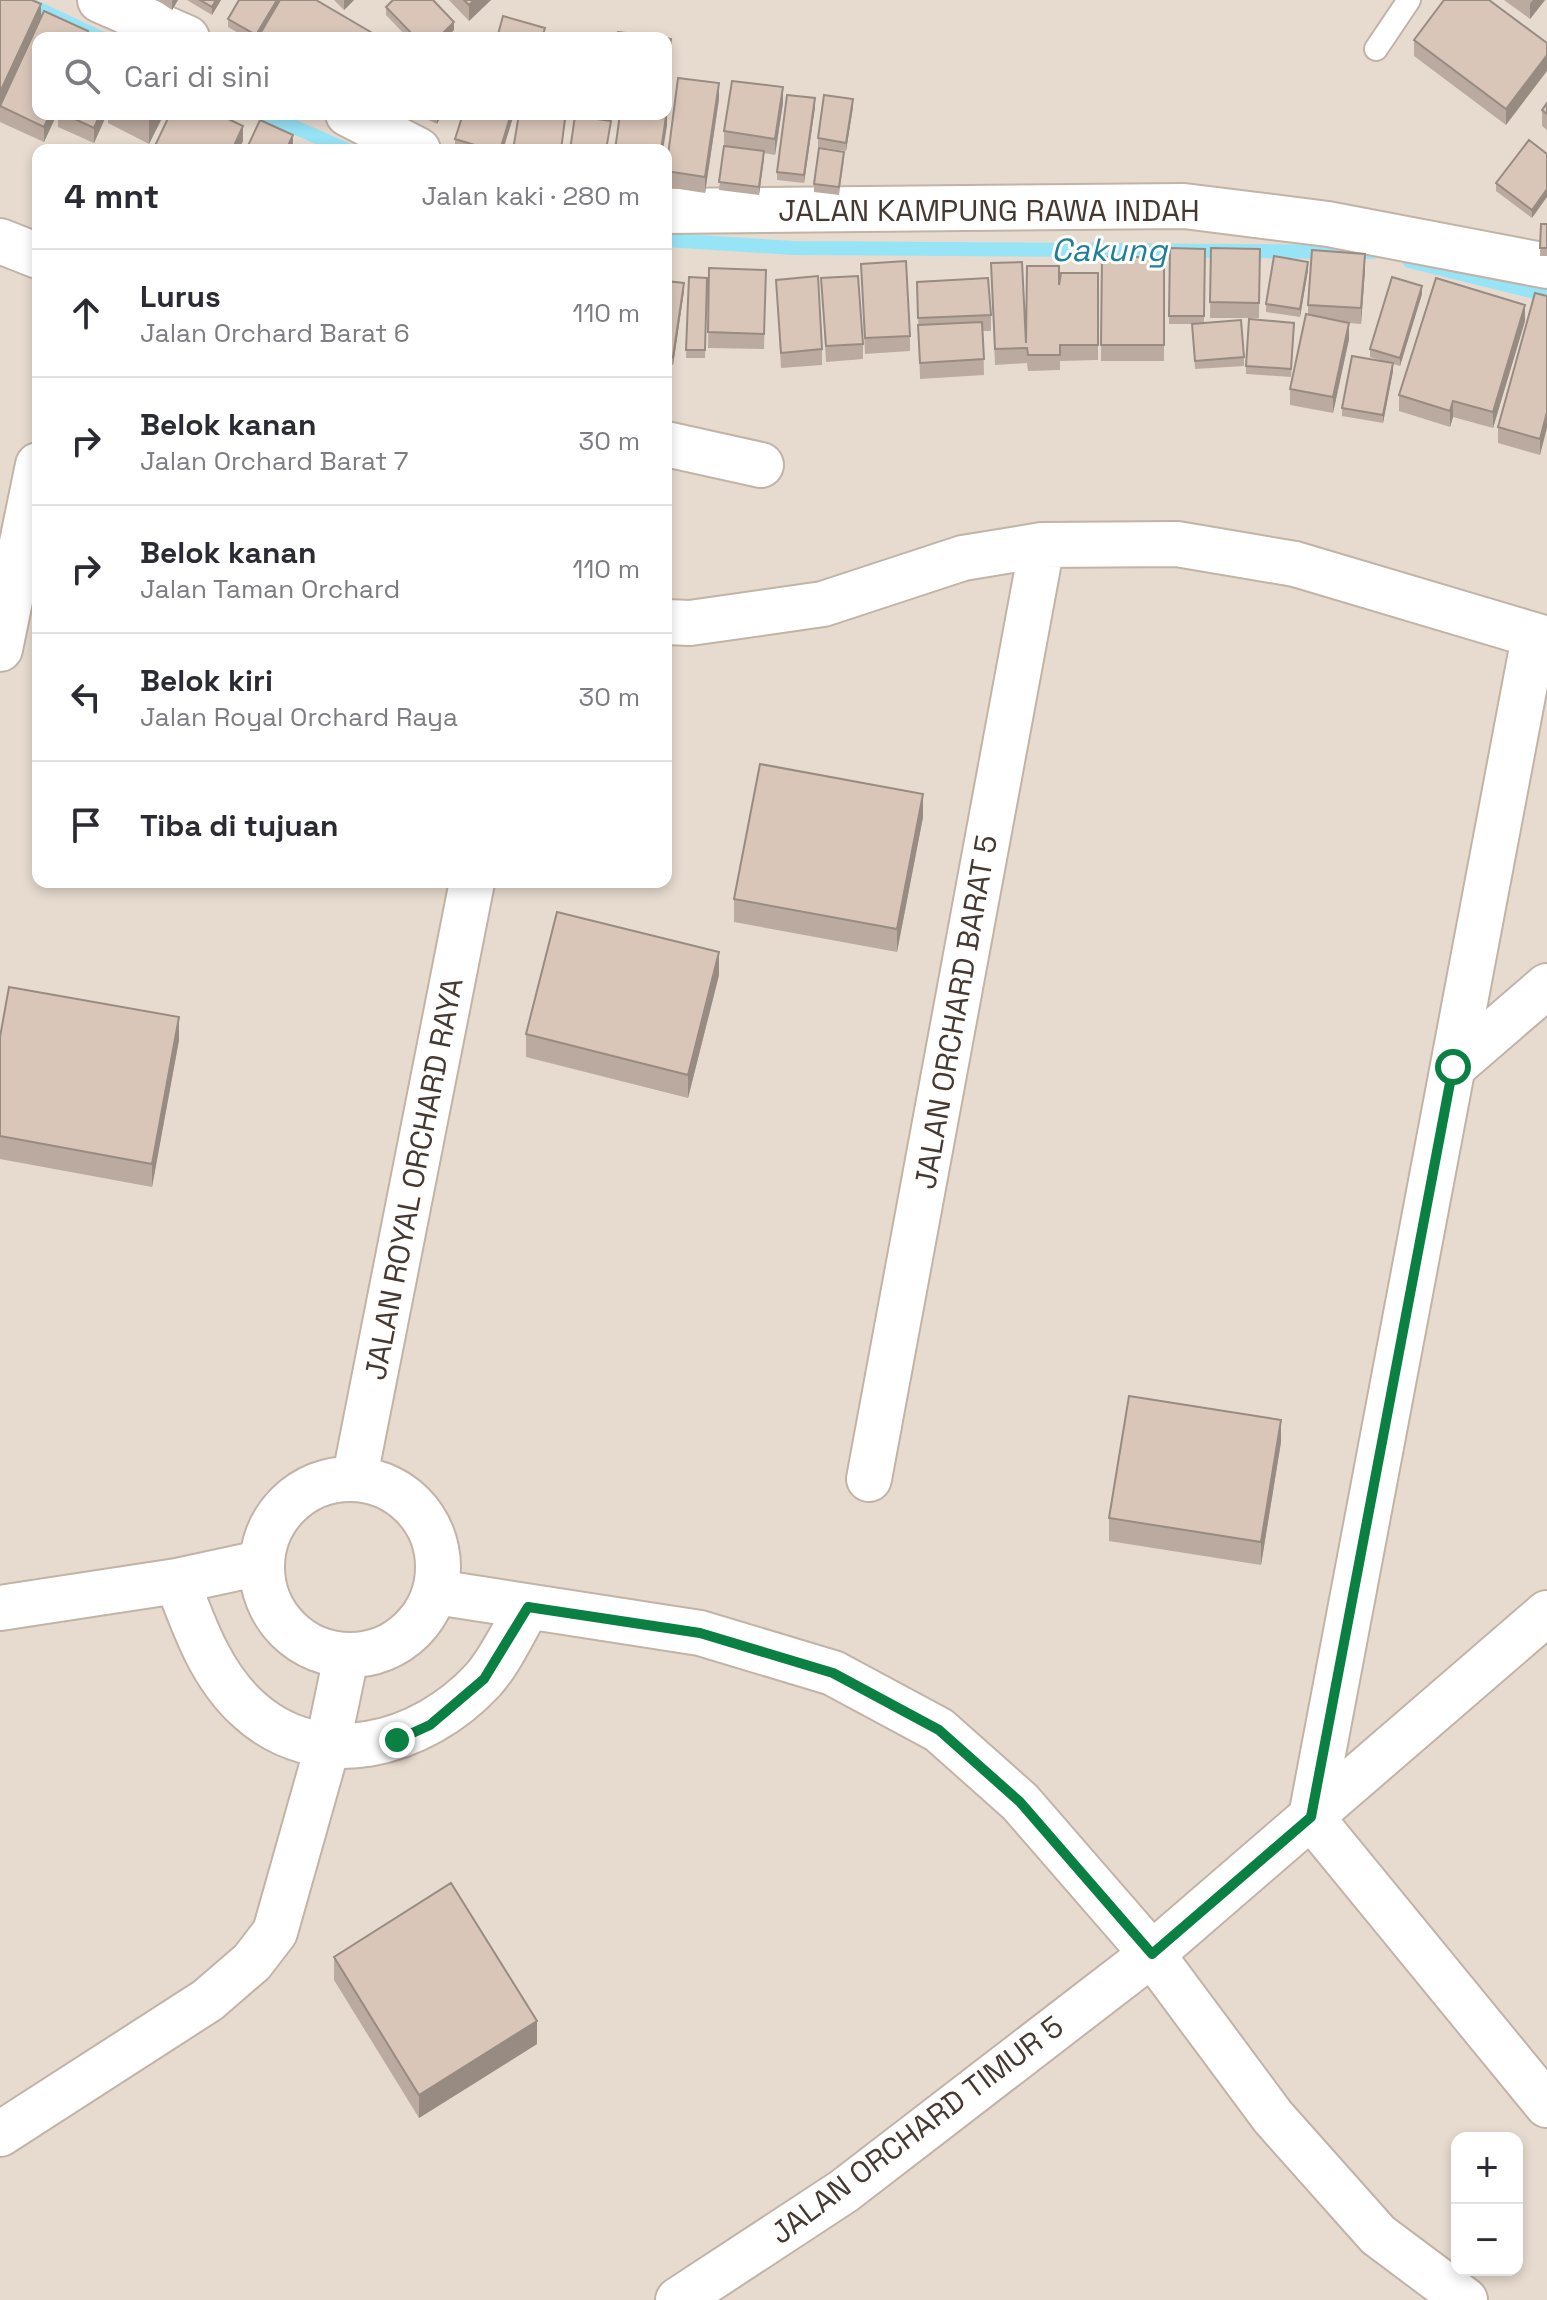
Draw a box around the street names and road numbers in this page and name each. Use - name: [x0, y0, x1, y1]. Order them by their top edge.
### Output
- street label: JALAN KAMPUNG RAWA INDAH: [778, 191, 1200, 230]
- street label: JALAN ORCHARD BARAT 5: [905, 832, 1006, 1192]
- street label: JALAN ROYAL ORCHARD RAYA: [355, 974, 472, 1383]
- street label: JALAN ORCHARD TIMUR 5: [762, 2007, 1071, 2253]

